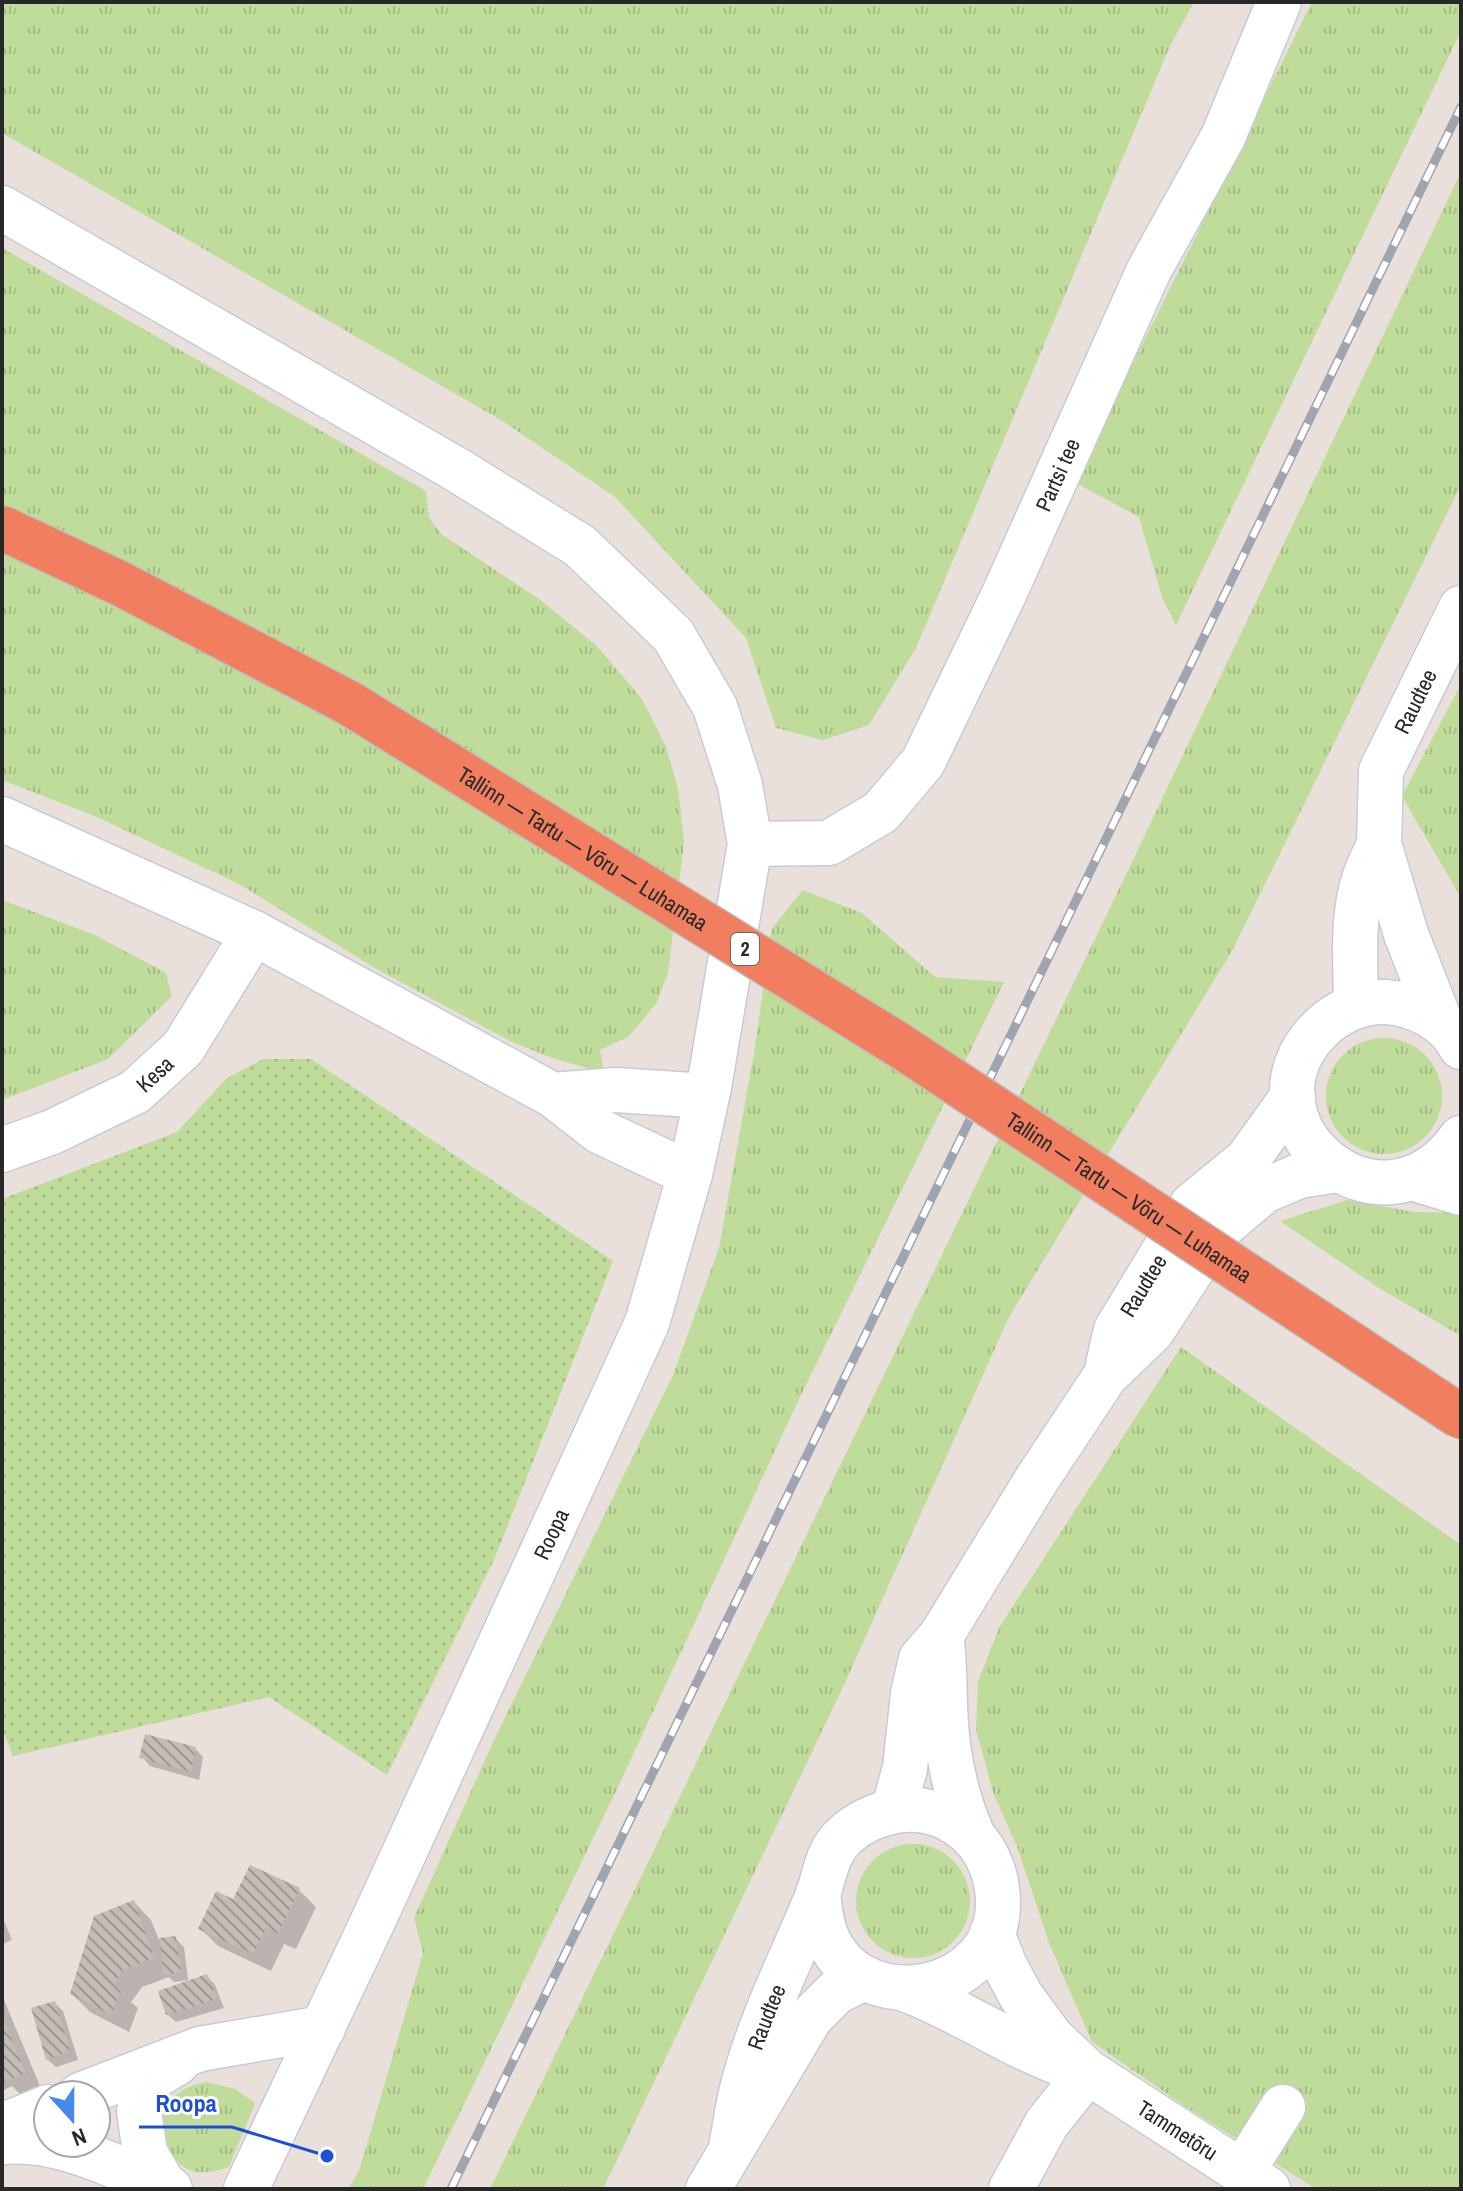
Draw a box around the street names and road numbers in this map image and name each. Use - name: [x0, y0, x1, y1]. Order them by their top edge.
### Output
- street label: Partsi tee: [1028, 433, 1087, 516]
- street label: Raudtee: [1387, 664, 1444, 739]
- street label: Tallinn — Tartu — Võru — Luhamaa: [452, 759, 714, 938]
- road number: 2: [731, 933, 759, 965]
- street label: Kesa: [129, 1049, 180, 1099]
- street label: Tallinn — Tartu — Võru — Luhamaa: [1000, 1105, 1258, 1290]
- street label: Raudtee: [1113, 1249, 1174, 1322]
- street label: Roopa: [526, 1504, 576, 1564]
- street label: Raudtee: [740, 1979, 793, 2054]
- street label: Tammetõru: [1131, 2093, 1224, 2167]

